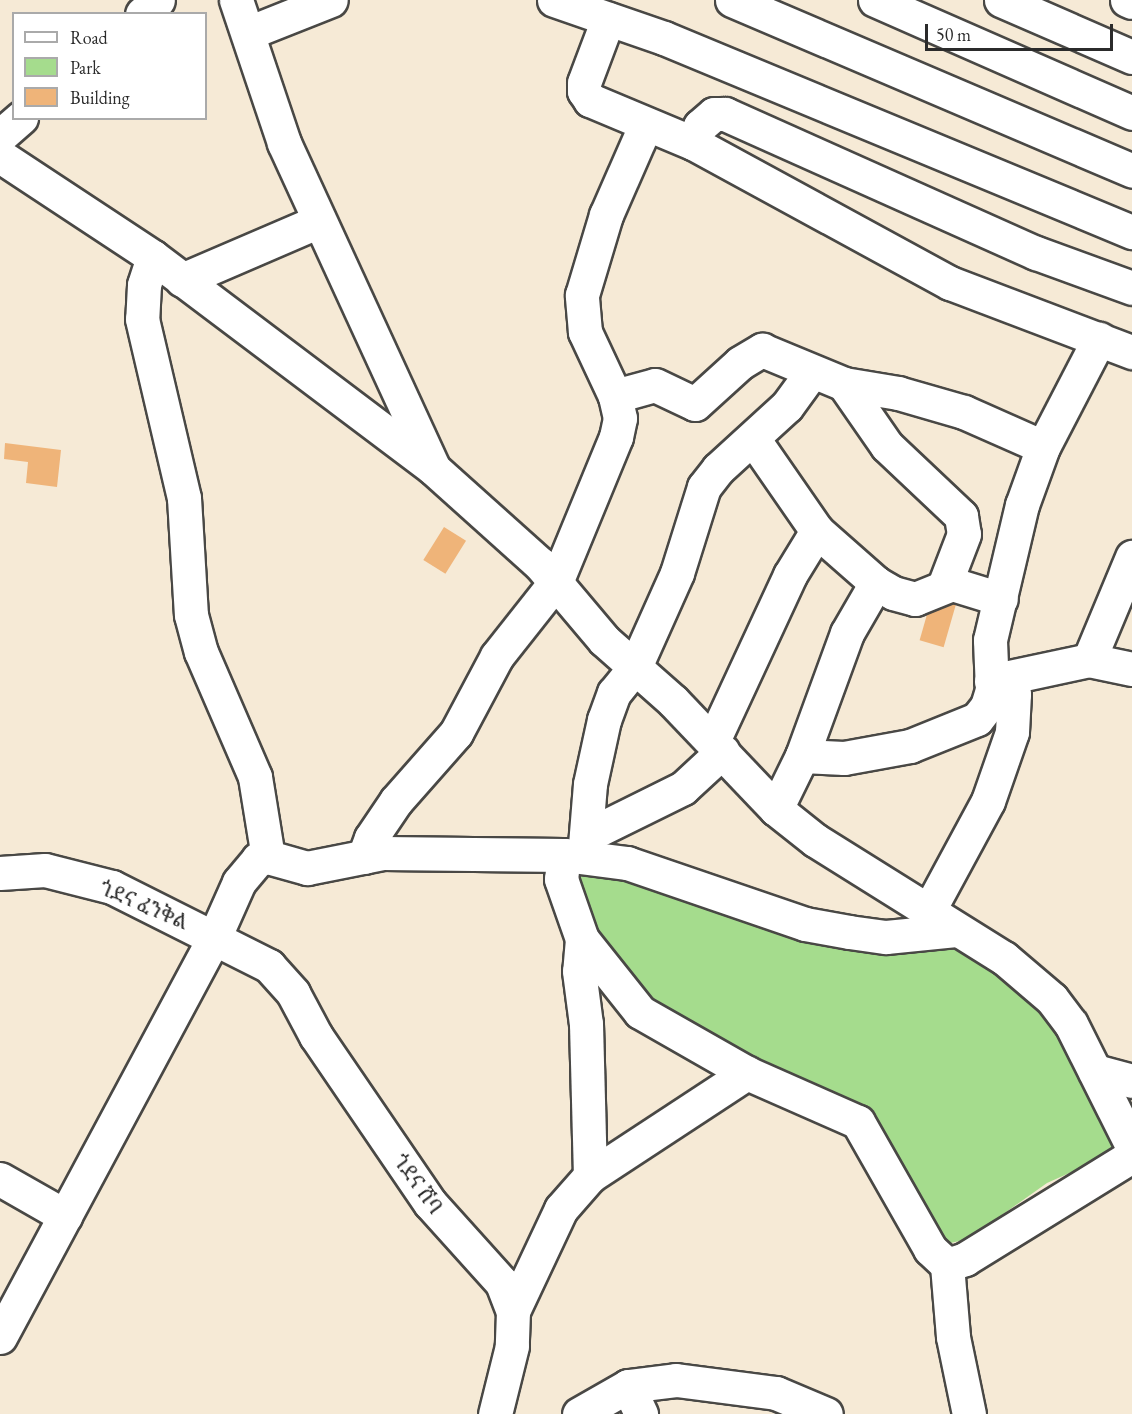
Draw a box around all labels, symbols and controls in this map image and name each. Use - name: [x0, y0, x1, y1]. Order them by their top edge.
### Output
- legend: [12, 12, 207, 120]
- scale bar: [928, 12, 1116, 50]
- text: 50 m: [936, 23, 971, 46]
- text: Road: [70, 26, 108, 49]
- text: Park: [70, 56, 101, 79]
- text: Building: [70, 86, 130, 109]
- street label: ጎደና ፈንቅል: [96, 875, 192, 935]
- street label: ጎደና ሸባ: [388, 1149, 448, 1219]

